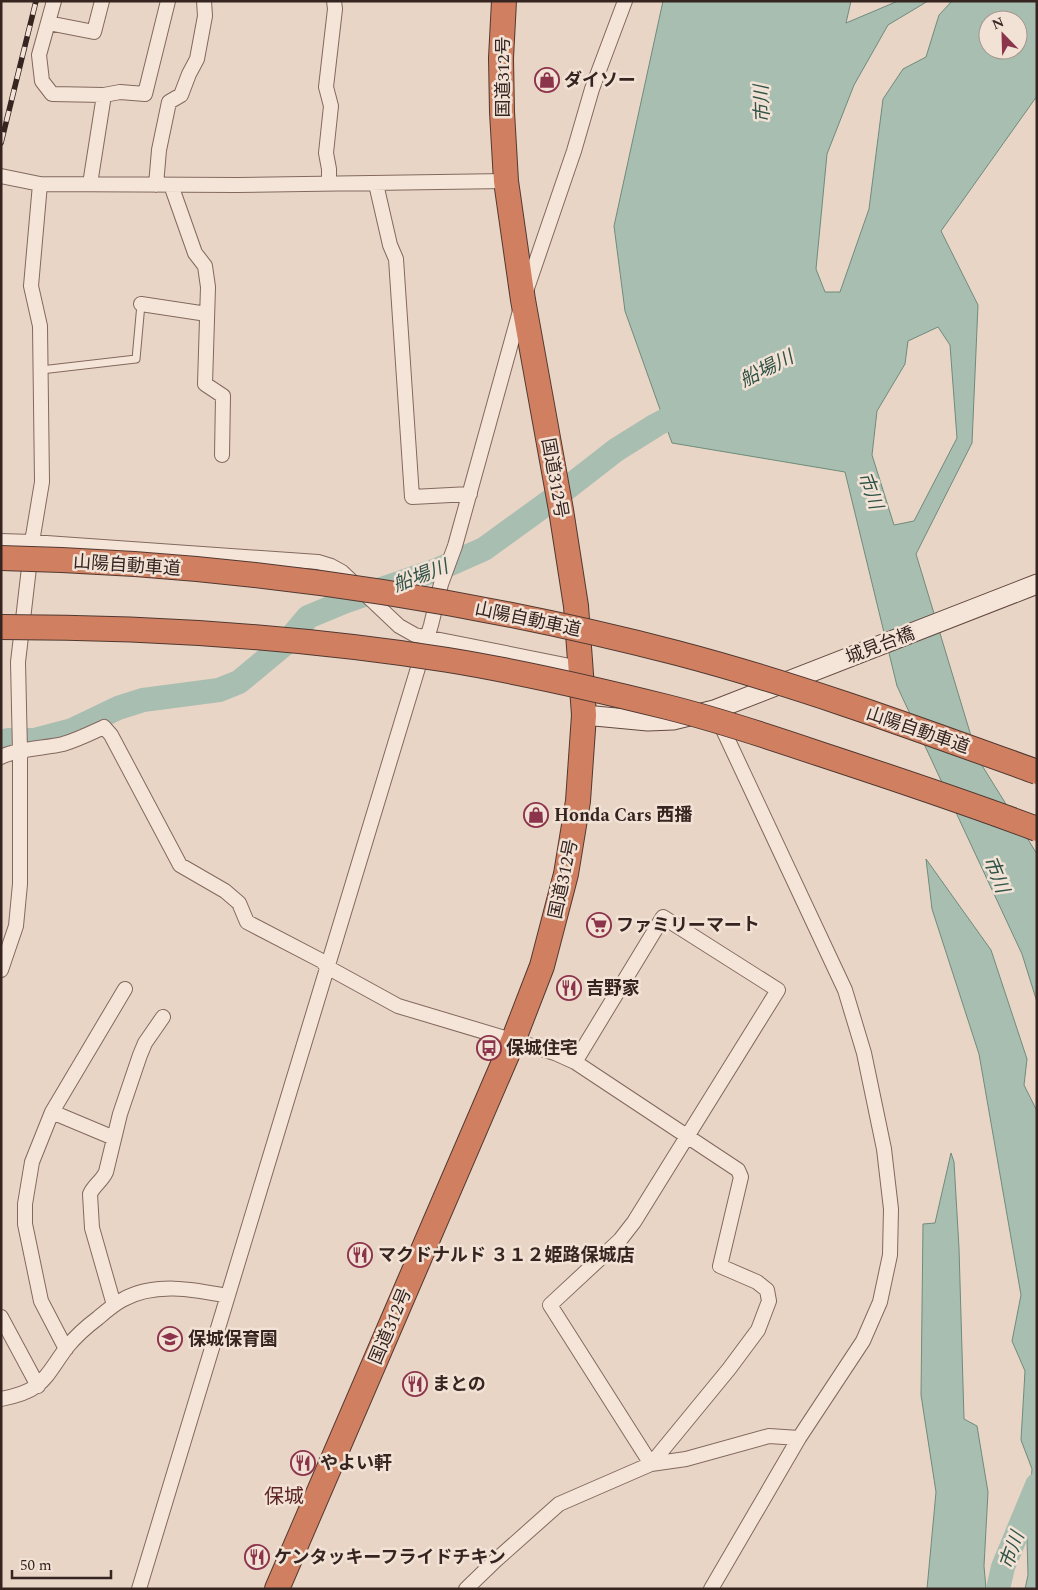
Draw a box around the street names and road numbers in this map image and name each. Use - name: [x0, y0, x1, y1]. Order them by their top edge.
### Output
- street label: 国道312号: [490, 37, 517, 118]
- street label: 国道312号: [534, 436, 575, 520]
- street label: 山陽自動車道: [72, 548, 182, 583]
- street label: 山陽自動車道: [472, 595, 584, 644]
- street label: 城見台橋: [842, 620, 919, 671]
- street label: 山陽自動車道: [862, 700, 973, 761]
- street label: 国道312号: [542, 837, 585, 922]
- street label: 国道312号: [362, 1284, 419, 1369]

